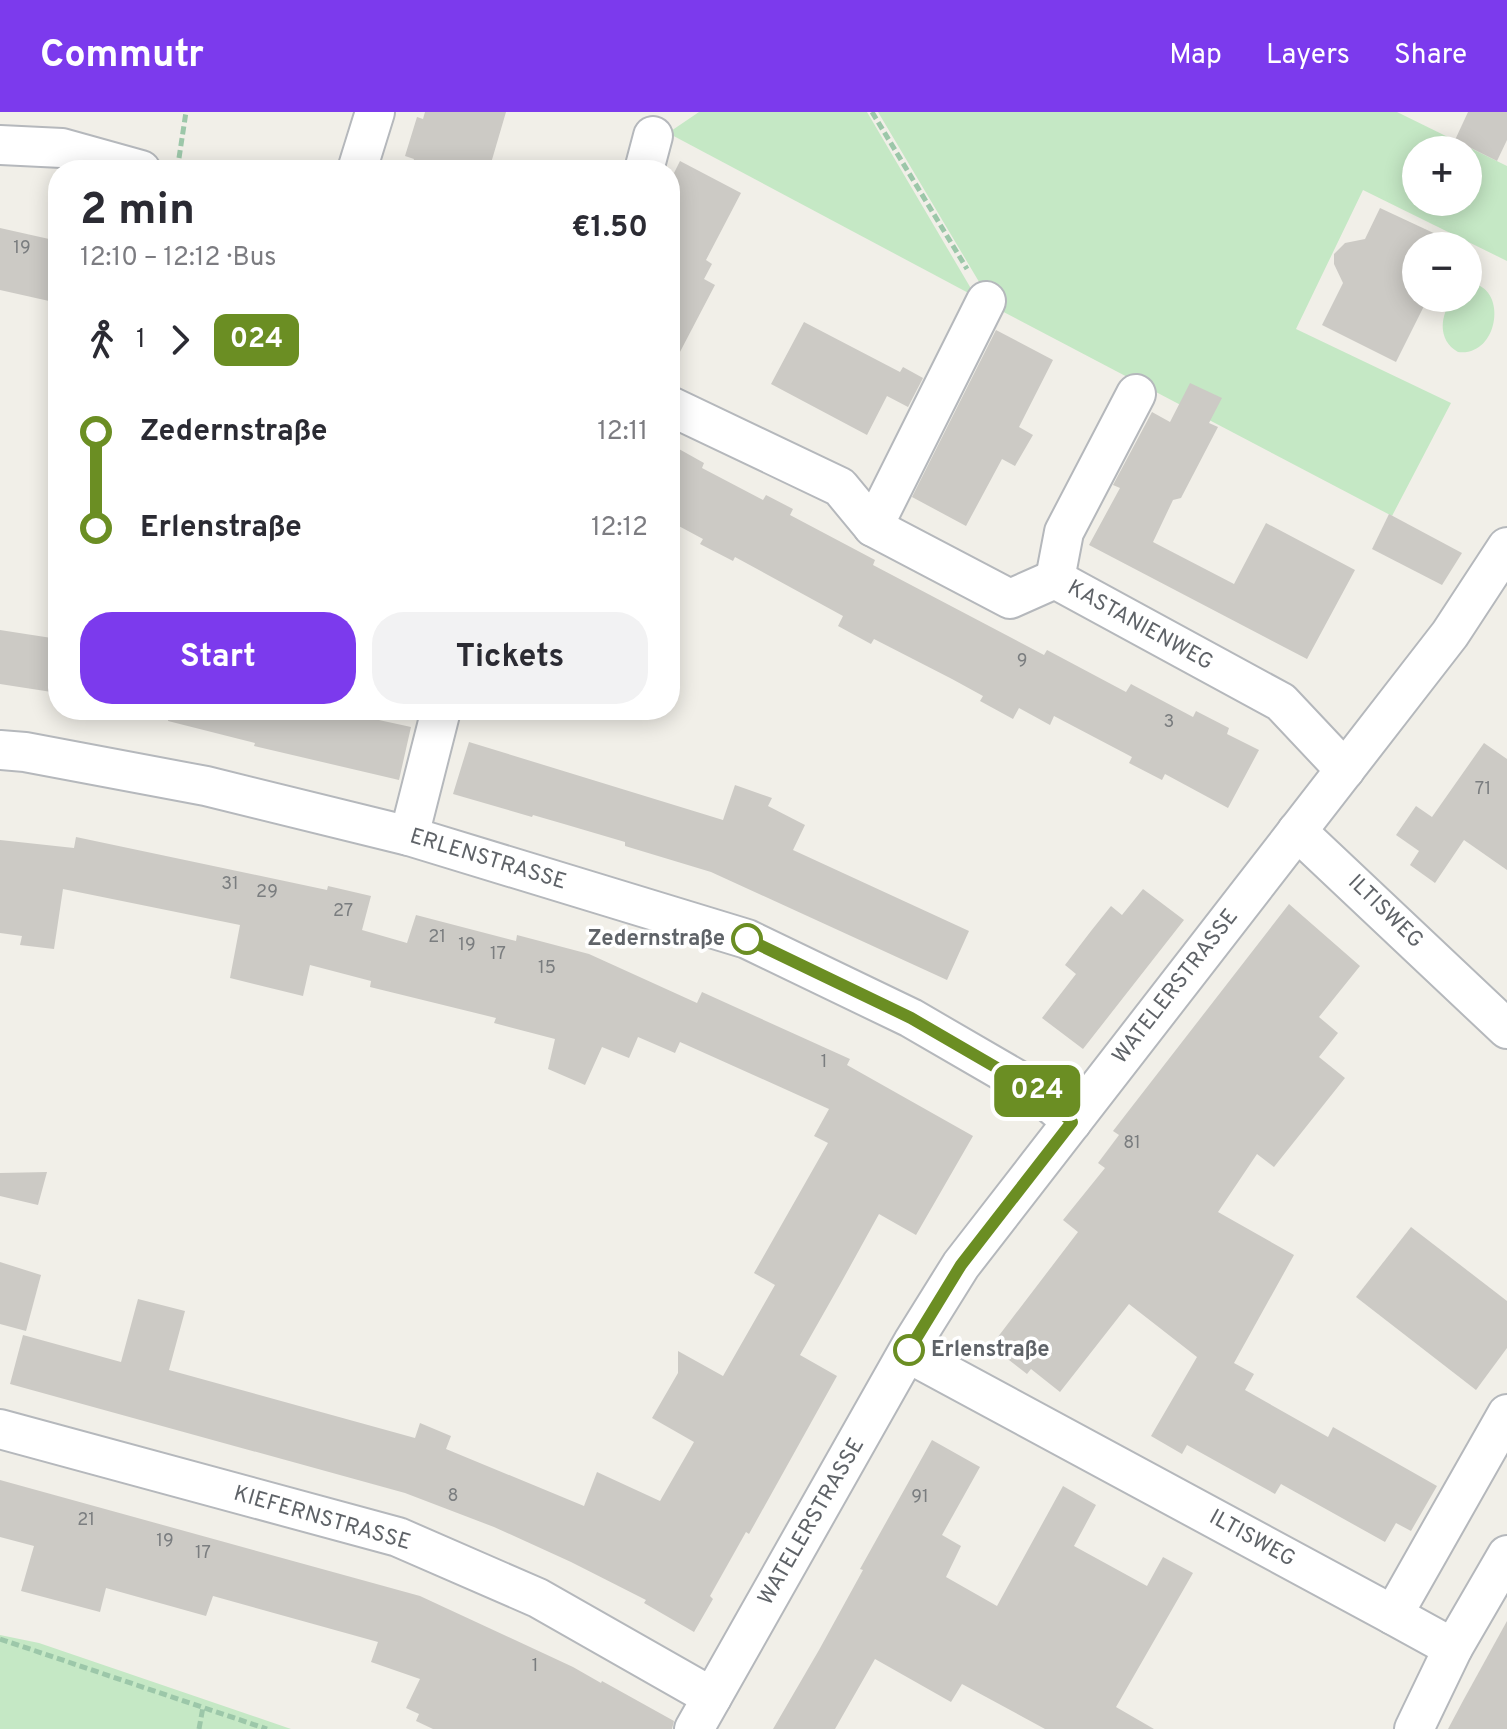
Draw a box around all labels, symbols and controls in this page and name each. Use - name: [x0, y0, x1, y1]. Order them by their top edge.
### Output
- text: Commutr: [40, 32, 204, 81]
- text: Map: [1169, 38, 1222, 74]
- text: Layers: [1266, 38, 1350, 74]
- text: Share: [1394, 38, 1467, 74]
- map controls: [1402, 136, 1482, 312]
- button: +: [1402, 136, 1482, 216]
- text: 2 min: [80, 184, 195, 240]
- text: €1.50: [572, 210, 648, 247]
- button: −: [1402, 232, 1482, 312]
- house number: 19: [13, 237, 31, 260]
- text: 12:10 – 12:12 · Bus: [80, 242, 277, 275]
- icon: walk: [80, 318, 124, 362]
- icon: forward: [158, 318, 202, 362]
- text: 024: [230, 322, 283, 358]
- text: 1: [136, 324, 146, 357]
- text: Zedernstraße: [140, 414, 327, 451]
- text: 12:11: [597, 416, 648, 449]
- text: Erlenstraße: [140, 510, 302, 547]
- text: 12:12: [591, 512, 648, 545]
- street label: KASTANIENWEG: [1062, 575, 1218, 677]
- button: Start: [80, 612, 356, 704]
- button: Tickets: [372, 612, 648, 704]
- house number: 9: [1017, 650, 1027, 673]
- house number: 3: [1164, 711, 1174, 734]
- house number: 71: [1475, 778, 1491, 801]
- street label: ERLENSTRASSE: [407, 823, 569, 897]
- street label: ILTISWEG: [1342, 870, 1428, 954]
- house number: 31: [221, 873, 239, 896]
- house number: 29: [256, 881, 278, 904]
- house number: 27: [333, 900, 353, 923]
- street label: WATELERSTRASSE: [1107, 904, 1245, 1070]
- marker: Zedernstraße: [732, 924, 762, 954]
- house number: 21: [428, 926, 446, 949]
- place label: Zedernstraße: [588, 926, 725, 953]
- house number: 19: [458, 934, 476, 957]
- house number: 17: [490, 943, 506, 966]
- house number: 15: [538, 957, 556, 980]
- house number: 1: [821, 1051, 827, 1074]
- line badge: 024: [991, 1065, 1083, 1117]
- text: 024: [1010, 1073, 1064, 1109]
- house number: 81: [1123, 1132, 1141, 1155]
- marker: Erlenstraße: [894, 1335, 924, 1365]
- place label: Erlenstraße: [931, 1337, 1050, 1364]
- street label: WATELERSTRASSE: [753, 1433, 871, 1611]
- street label: KIEFERNSTRASSE: [230, 1481, 414, 1557]
- house number: 8: [448, 1485, 459, 1508]
- house number: 91: [911, 1486, 929, 1509]
- street label: ILTISWEG: [1204, 1504, 1300, 1574]
- house number: 21: [77, 1509, 95, 1532]
- house number: 19: [156, 1530, 174, 1553]
- house number: 17: [195, 1542, 211, 1565]
- house number: 1: [532, 1655, 538, 1678]

